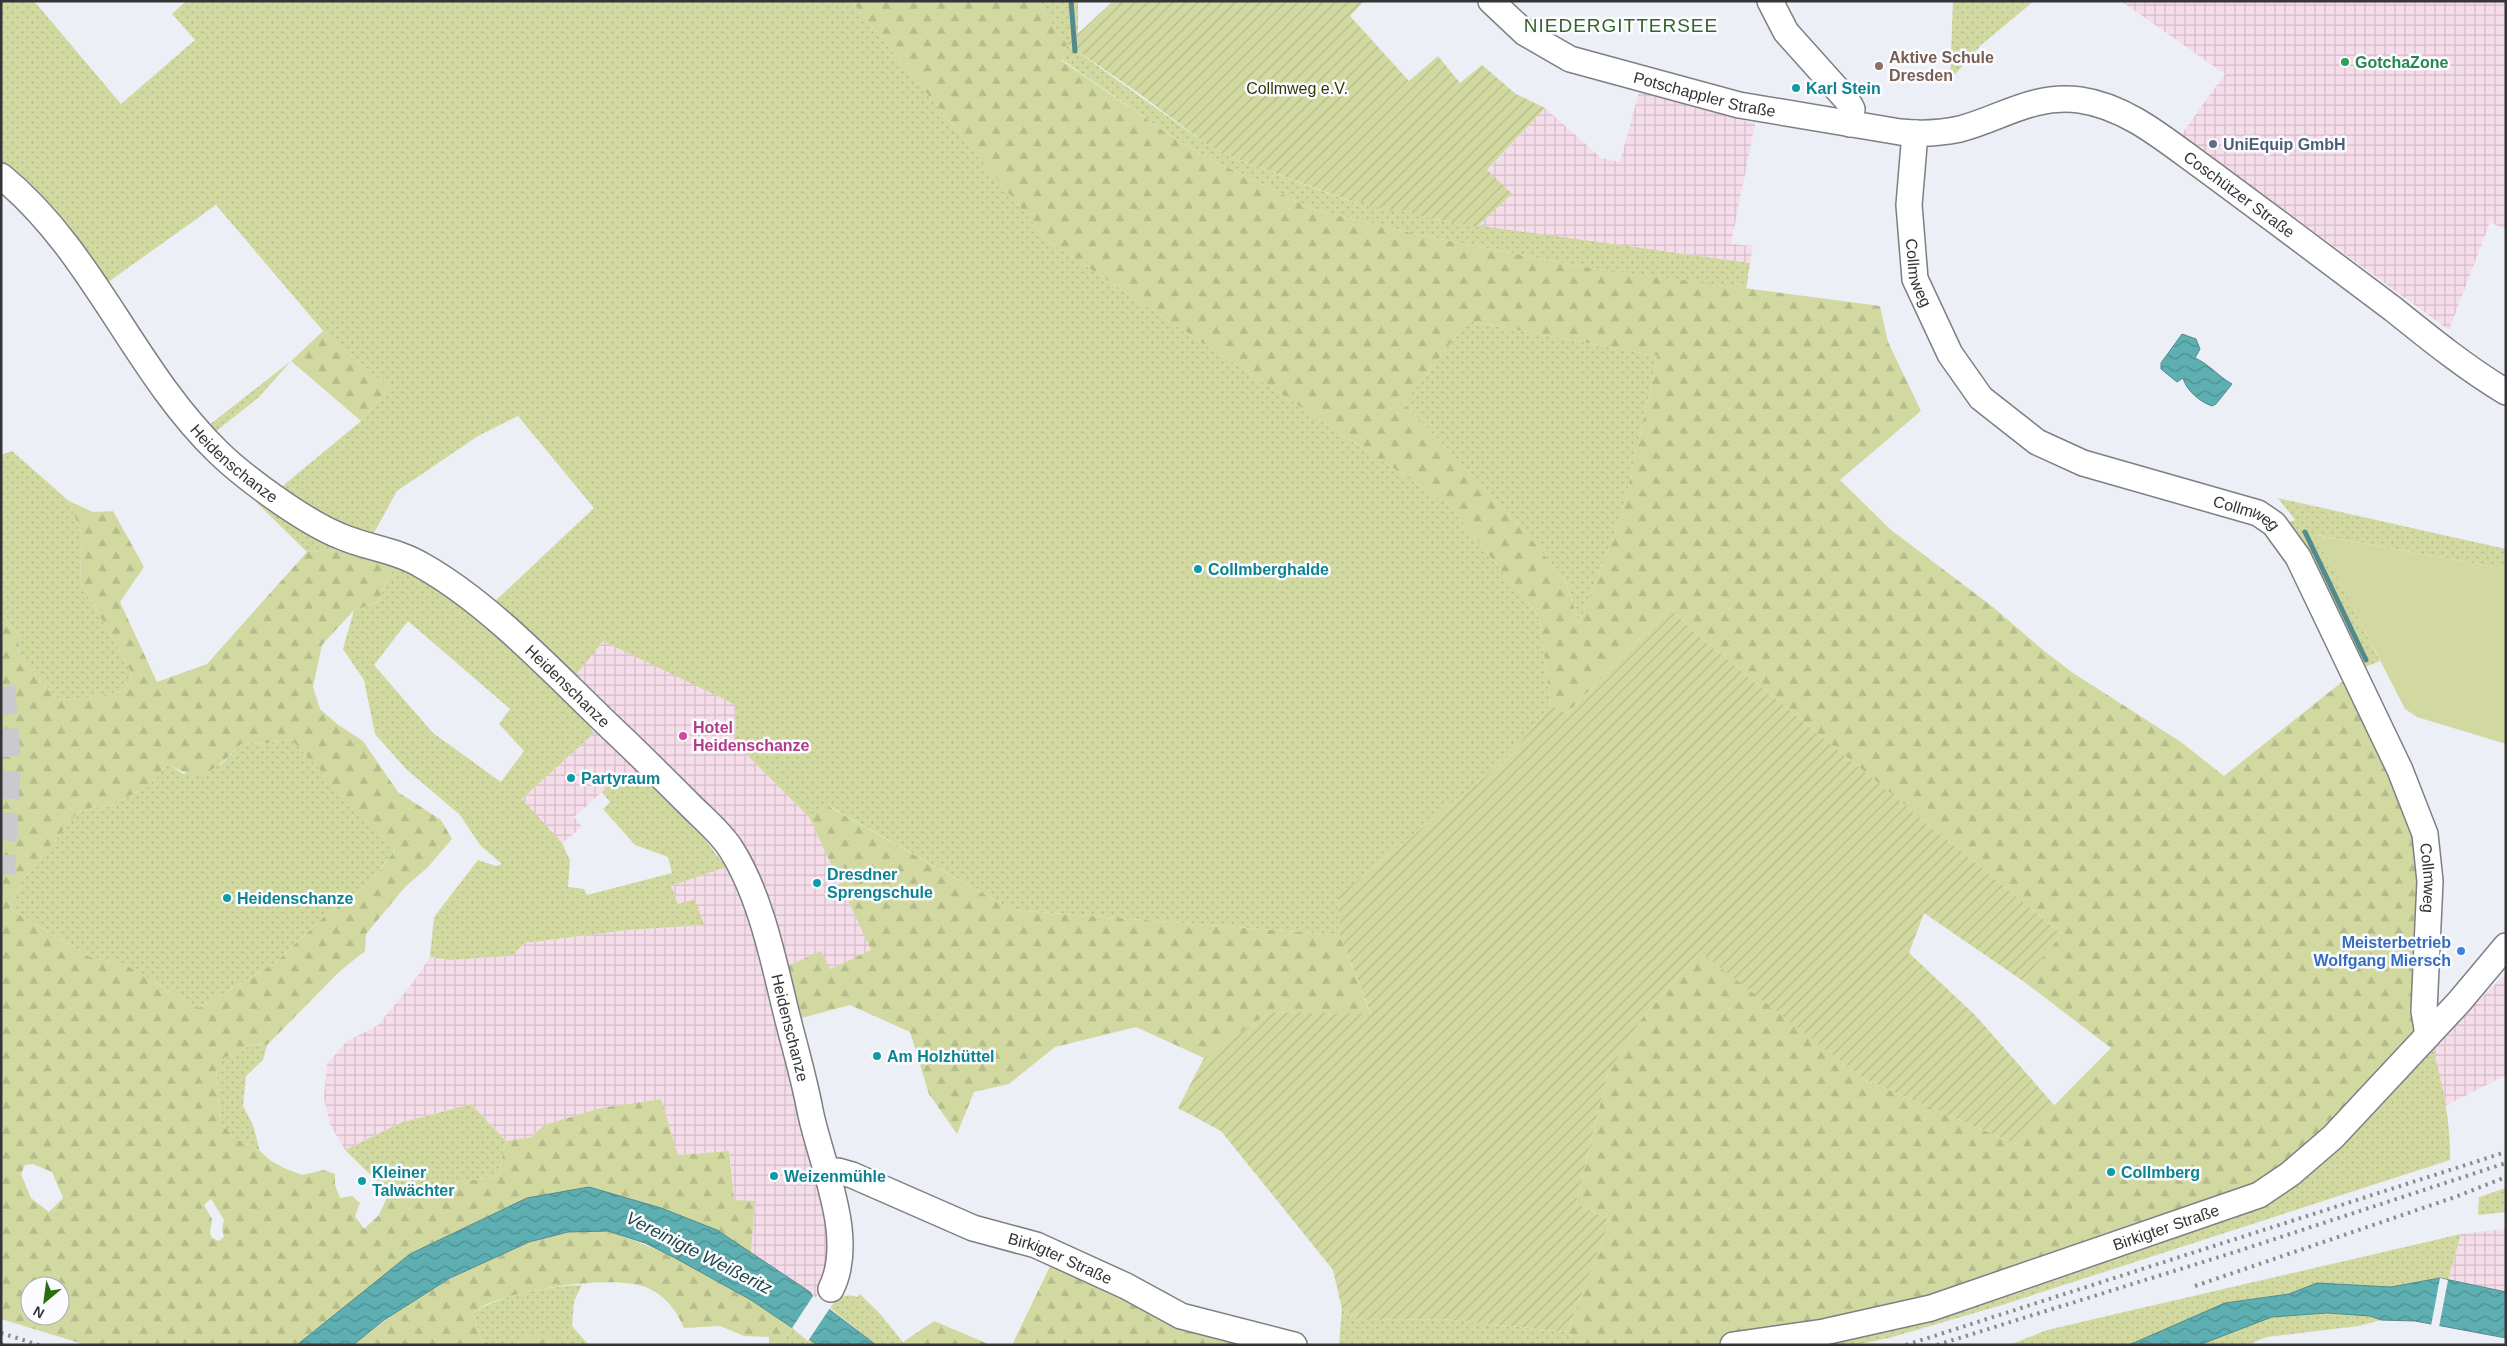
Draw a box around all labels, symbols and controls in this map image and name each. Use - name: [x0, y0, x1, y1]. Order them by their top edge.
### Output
- district label: NIEDERGITTERSEE: [1524, 15, 1718, 36]
- place label: Aktive Schule Dresden: [1889, 49, 1994, 84]
- place label: GotchaZone: [2355, 54, 2448, 71]
- marker: GotchaZone: [2339, 56, 2351, 68]
- marker: Aktive Schule Dresden: [1873, 60, 1885, 72]
- street label: Potschappler Straße: [1632, 69, 1777, 120]
- park label: Collmweg e.V.: [1246, 80, 1348, 97]
- place label: Karl Stein: [1806, 80, 1881, 97]
- marker: Karl Stein: [1790, 82, 1802, 94]
- place label: UniEquip GmbH: [2223, 136, 2346, 153]
- marker: UniEquip GmbH: [2207, 138, 2219, 150]
- street label: Coschützer Straße: [2180, 148, 2298, 241]
- street label: Collmweg: [1903, 238, 1935, 310]
- street label: Heidenschanze: [187, 421, 281, 506]
- street label: Collmweg: [2211, 493, 2283, 533]
- place label: Collmberghalde: [1208, 561, 1329, 578]
- marker: Collmberghalde: [1192, 563, 1204, 575]
- street label: Heidenschanze: [522, 642, 613, 731]
- place label: Hotel Heidenschanze: [693, 719, 810, 754]
- marker: Hotel Heidenschanze: [677, 730, 689, 742]
- place label: Partyraum: [581, 770, 660, 787]
- marker: Partyraum: [565, 772, 577, 784]
- street label: Collmweg: [2417, 842, 2438, 913]
- place label: Dresdner Sprengschule: [827, 866, 933, 901]
- marker: Dresdner Sprengschule: [811, 877, 823, 889]
- place label: Heidenschanze: [237, 890, 354, 907]
- marker: Heidenschanze: [221, 892, 233, 904]
- place label: Meisterbetrieb Wolfgang Miersch: [2314, 934, 2451, 969]
- marker: Meisterbetrieb Wolfgang Miersch: [2455, 945, 2467, 957]
- street label: Heidenschanze: [768, 972, 812, 1083]
- place label: Am Holzhüttel: [887, 1048, 995, 1065]
- marker: Am Holzhüttel: [871, 1050, 883, 1062]
- place label: Kleiner Talwächter: [372, 1164, 454, 1199]
- place label: Collmberg: [2121, 1164, 2200, 1181]
- marker: Collmberg: [2105, 1166, 2117, 1178]
- place label: Weizenmühle: [784, 1168, 886, 1185]
- marker: Weizenmühle: [768, 1170, 780, 1182]
- marker: Kleiner Talwächter: [356, 1175, 368, 1187]
- street label: Birkigter Straße: [2111, 1201, 2221, 1254]
- water label: Vereinigte Weißeritz: [623, 1208, 775, 1298]
- street label: Birkigter Straße: [1006, 1230, 1115, 1288]
- north arrow: [20, 1276, 70, 1326]
- text: N: [30, 1303, 47, 1322]

